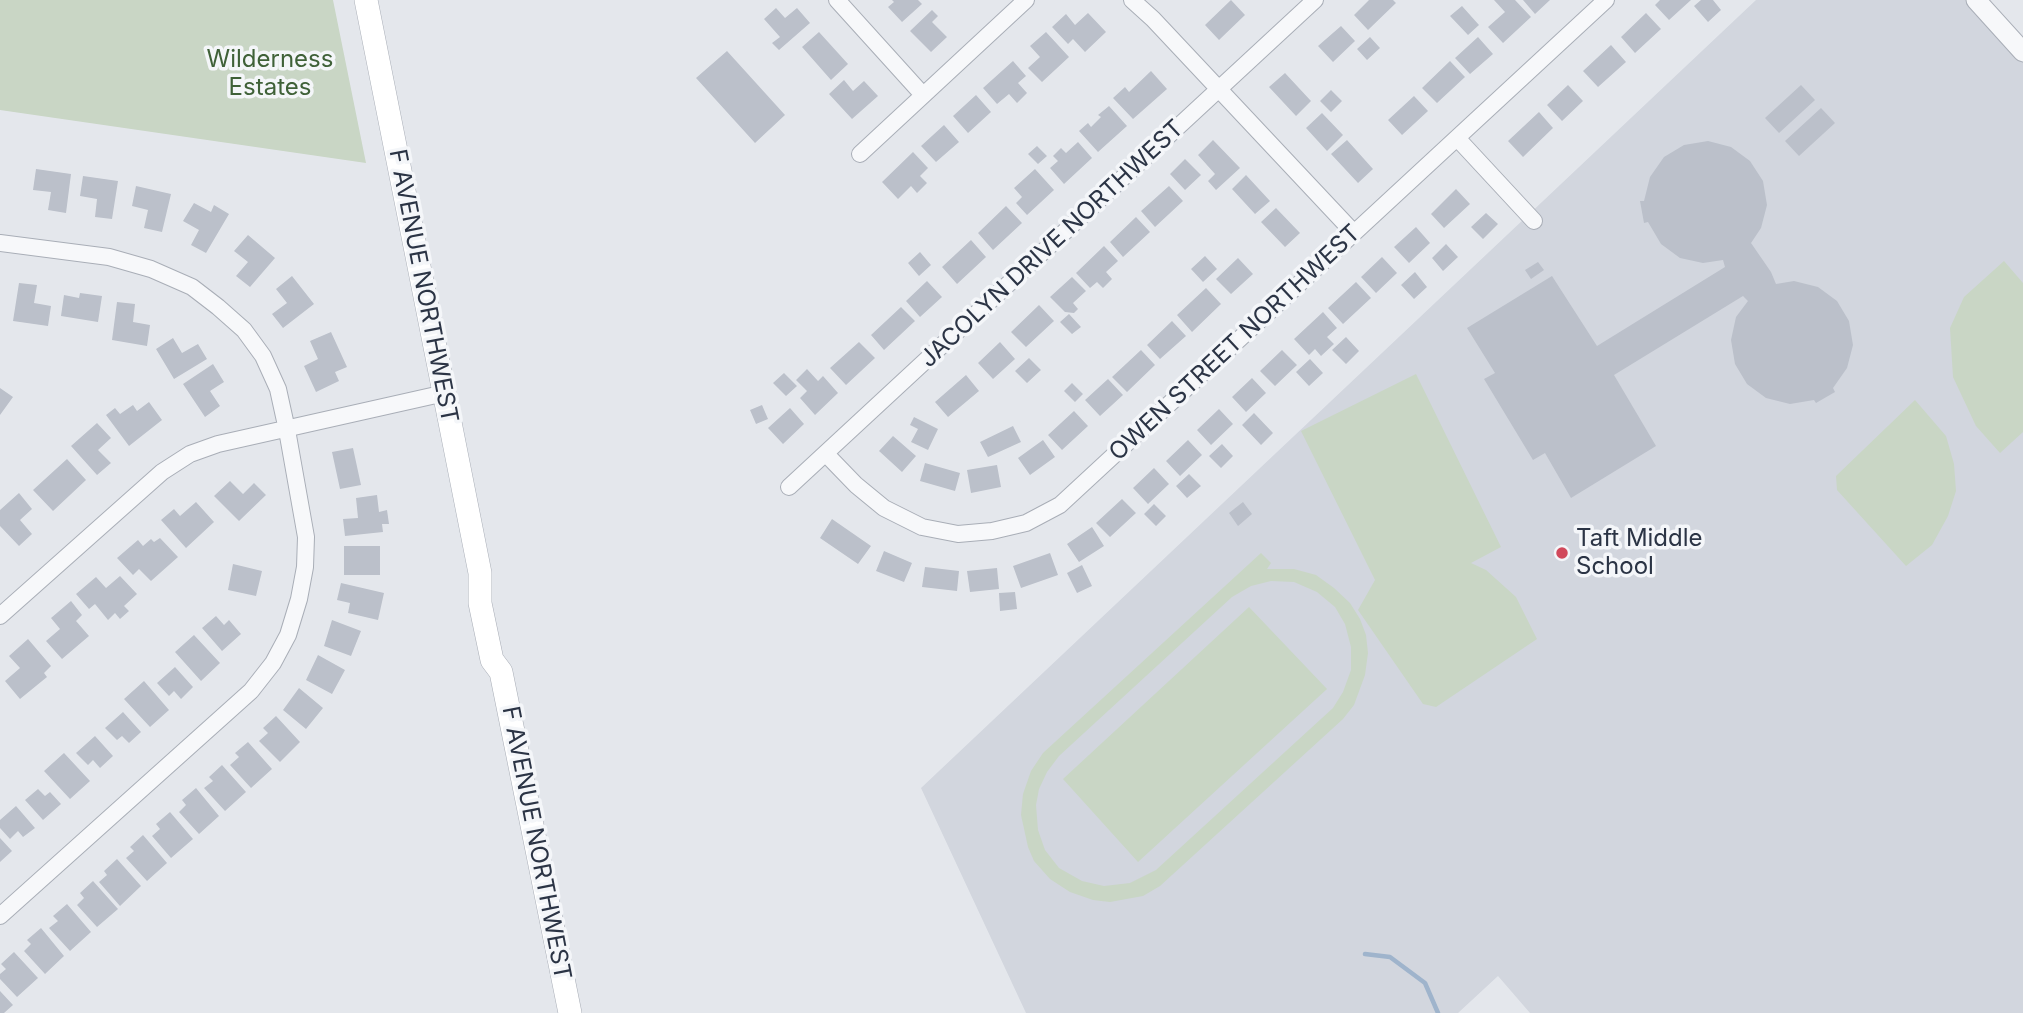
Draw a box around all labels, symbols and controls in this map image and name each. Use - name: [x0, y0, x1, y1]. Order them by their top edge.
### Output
- park label: Wilderness Estates: [207, 46, 333, 102]
- street label: JACOLYN DRIVE NORTHWEST: [914, 114, 1190, 374]
- street label: F AVENUE NORTHWEST: [382, 147, 464, 425]
- street label: OWEN STREET NORTHWEST: [1103, 219, 1367, 467]
- place label: Taft Middle School: [1576, 525, 1703, 581]
- marker: Taft Middle School: [1554, 545, 1570, 561]
- street label: F AVENUE NORTHWEST: [495, 704, 577, 982]

